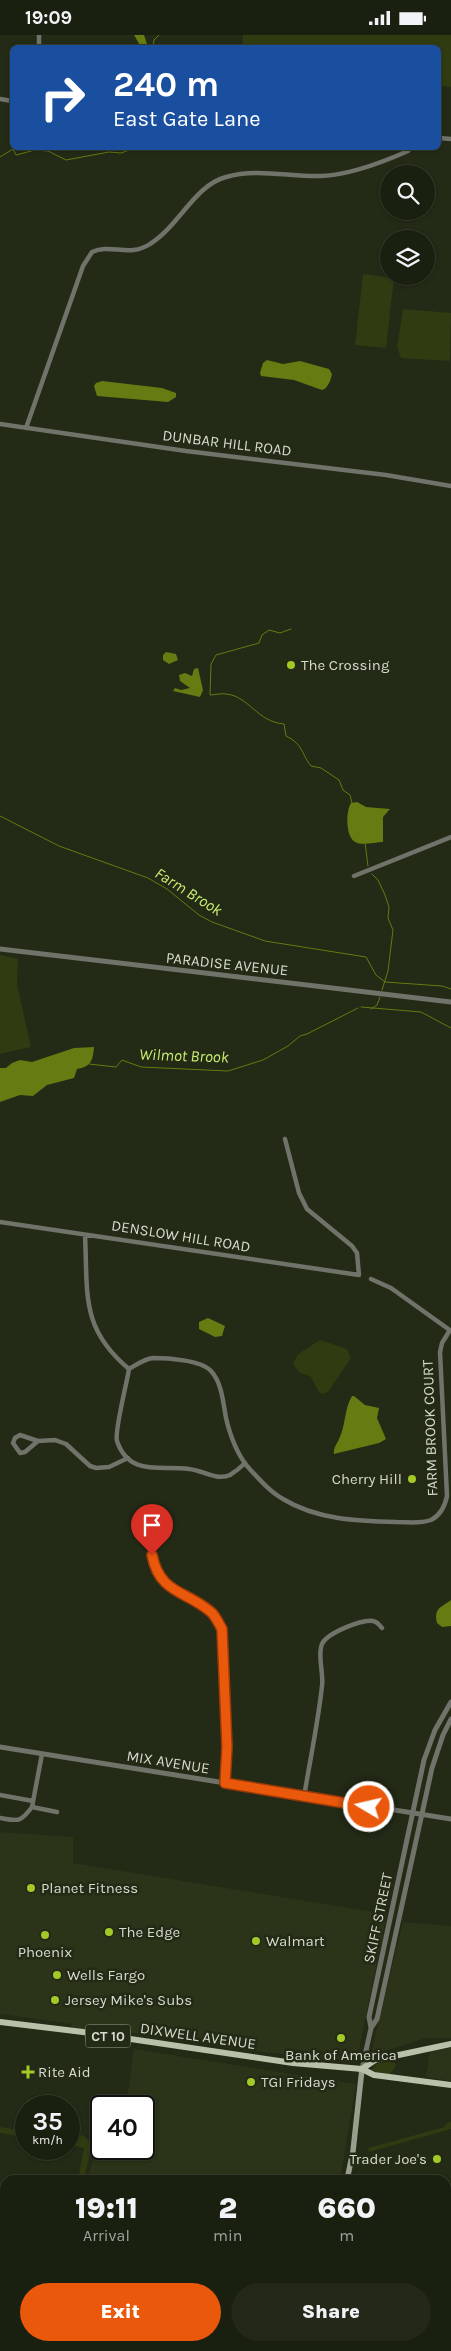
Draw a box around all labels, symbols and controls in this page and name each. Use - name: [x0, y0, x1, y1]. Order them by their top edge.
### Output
- text: 19:09: [25, 7, 72, 29]
- text: 240 m: [113, 64, 219, 105]
- icon: right: [30, 65, 95, 130]
- text: East Gate Lane: [113, 106, 261, 132]
- map controls: [380, 165, 435, 285]
- button: search: [380, 165, 435, 220]
- button: layers: [380, 230, 435, 285]
- street label: DUNBAR HILL ROAD: [161, 426, 293, 460]
- place label: The Crossing: [301, 656, 390, 674]
- marker: The Crossing: [285, 659, 297, 671]
- water label: Farm Brook: [152, 863, 227, 920]
- street label: PARADISE AVENUE: [165, 949, 289, 979]
- water label: Wilmot Brook: [139, 1044, 230, 1067]
- street label: DENSLOW HILL ROAD: [110, 1216, 252, 1256]
- street label: FARM BROOK COURT: [419, 1359, 441, 1497]
- place label: Cherry Hill: [332, 1470, 402, 1488]
- marker: Cherry Hill: [406, 1473, 418, 1485]
- pin: [131, 1504, 173, 1555]
- icon: arrive: [138, 1511, 166, 1539]
- street label: MIX AVENUE: [125, 1747, 211, 1777]
- position arrow: [342, 1780, 394, 1832]
- street label: SKIFF STREET: [360, 1871, 396, 1965]
- place label: Planet Fitness: [41, 1879, 138, 1897]
- marker: Planet Fitness: [25, 1882, 37, 1894]
- place label: The Edge: [119, 1923, 180, 1941]
- marker: The Edge: [103, 1926, 115, 1938]
- marker: Phoenix: [39, 1929, 51, 1941]
- place label: Walmart: [266, 1932, 325, 1950]
- marker: Walmart: [250, 1935, 262, 1947]
- place label: Phoenix: [18, 1943, 73, 1961]
- place label: Wells Fargo: [67, 1966, 145, 1984]
- marker: Wells Fargo: [51, 1969, 63, 1981]
- place label: Jersey Mike's Subs: [65, 1991, 192, 2009]
- marker: Jersey Mike's Subs: [49, 1994, 61, 2006]
- street label: DIXWELL AVENUE: [139, 2019, 257, 2053]
- road number: CT 10: [86, 2025, 130, 2047]
- marker: Bank of America: [335, 2032, 347, 2044]
- place label: Bank of America: [285, 2046, 397, 2064]
- place label: Rite Aid: [38, 2063, 91, 2081]
- marker: Rite Aid: [22, 2066, 34, 2078]
- place label: TGI Fridays: [261, 2073, 336, 2091]
- marker: TGI Fridays: [245, 2076, 257, 2088]
- speed limit sign: 40: [90, 2095, 155, 2160]
- text: 35: [32, 2107, 63, 2136]
- text: km/h: [32, 2133, 63, 2147]
- place label: Trader Joe's: [349, 2150, 427, 2168]
- marker: Trader Joe's: [431, 2153, 443, 2165]
- text: 19:11: [75, 2190, 138, 2226]
- text: 2: [218, 2190, 237, 2226]
- text: 660: [317, 2190, 376, 2226]
- text: Arrival: [83, 2226, 130, 2245]
- text: min: [213, 2226, 242, 2245]
- text: m: [339, 2226, 354, 2245]
- button: Exit: [20, 2283, 221, 2341]
- button: Share: [231, 2283, 431, 2341]

